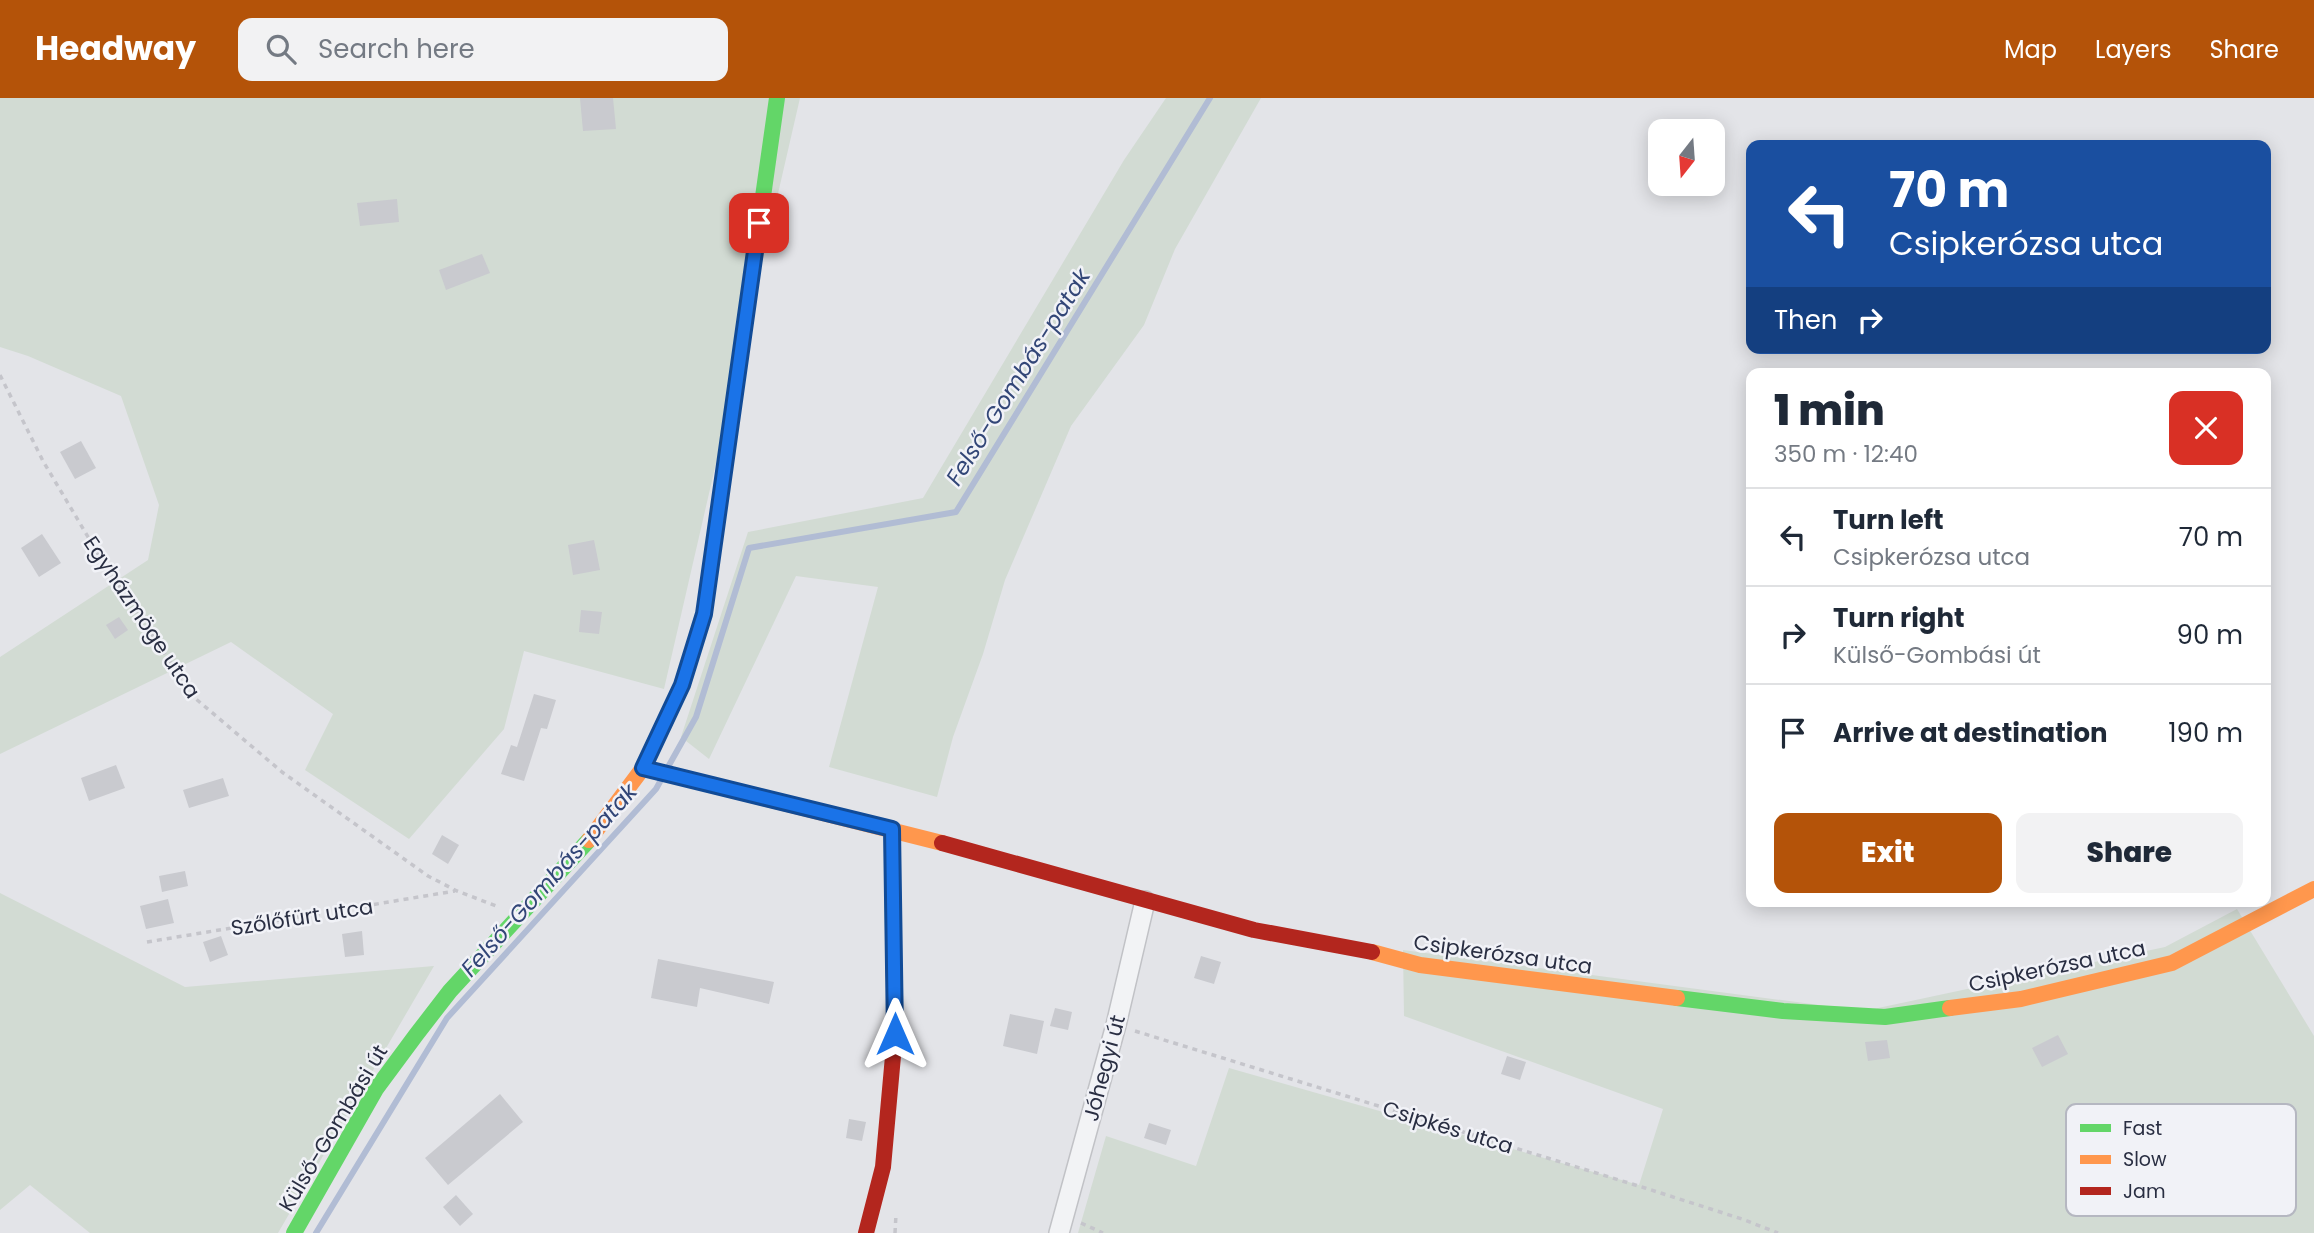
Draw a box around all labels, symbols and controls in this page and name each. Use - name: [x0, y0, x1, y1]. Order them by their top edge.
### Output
- search box: [238, 18, 728, 81]
- text: Headway: [35, 25, 196, 72]
- icon: search: [262, 30, 300, 68]
- text: Search here: [318, 31, 475, 67]
- text: Map: [2004, 33, 2057, 66]
- text: Layers: [2095, 33, 2171, 66]
- text: Share: [2209, 33, 2279, 66]
- north arrow: [1648, 119, 1726, 196]
- map controls: [1648, 119, 1725, 196]
- text: 70 m: [1889, 156, 2009, 224]
- icon: left: [1774, 168, 1865, 259]
- pin: [729, 193, 789, 253]
- icon: arrive: [740, 204, 778, 242]
- text: Csipkerózsa utca: [1889, 221, 2163, 266]
- water label: Felső-Gombás-patak: [938, 262, 1098, 491]
- icon: right: [1851, 301, 1889, 339]
- text: Then: [1774, 302, 1837, 338]
- text: 1 min: [1774, 381, 1885, 440]
- button: close: [2169, 391, 2243, 465]
- text: 350 m · 12:40: [1774, 438, 1918, 470]
- text: Turn left: [1833, 502, 1944, 538]
- icon: left: [1774, 518, 1812, 556]
- text: 70 m: [2179, 519, 2243, 555]
- street label: Egyházmöge utca: [77, 530, 207, 704]
- text: Csipkerózsa utca: [1833, 541, 2030, 573]
- text: Turn right: [1833, 600, 1965, 636]
- icon: right: [1774, 616, 1812, 654]
- text: 90 m: [2177, 617, 2243, 653]
- text: Külső-Gombási út: [1833, 639, 2041, 671]
- icon: arrive: [1774, 714, 1812, 752]
- text: Arrive at destination: [1833, 715, 2108, 751]
- text: 190 m: [2168, 715, 2243, 751]
- water label: Felső-Gombás-patak: [454, 776, 645, 984]
- button: Exit: [1774, 813, 2002, 893]
- button: Share: [2016, 813, 2243, 893]
- street label: Szőlőfürt utca: [229, 891, 375, 943]
- street label: Csipkerózsa utca: [1412, 927, 1594, 981]
- street label: Csipkerózsa utca: [1966, 933, 2148, 999]
- position arrow: [858, 997, 932, 1071]
- street label: Jóhegyi út: [1076, 1012, 1132, 1124]
- street label: Külső-Gombási út: [272, 1039, 394, 1217]
- street label: Csipkés utca: [1379, 1093, 1517, 1161]
- legend: [2066, 1104, 2296, 1216]
- text: Fast: [2123, 1115, 2162, 1142]
- text: Slow: [2123, 1146, 2167, 1173]
- text: Jam: [2123, 1178, 2165, 1205]

